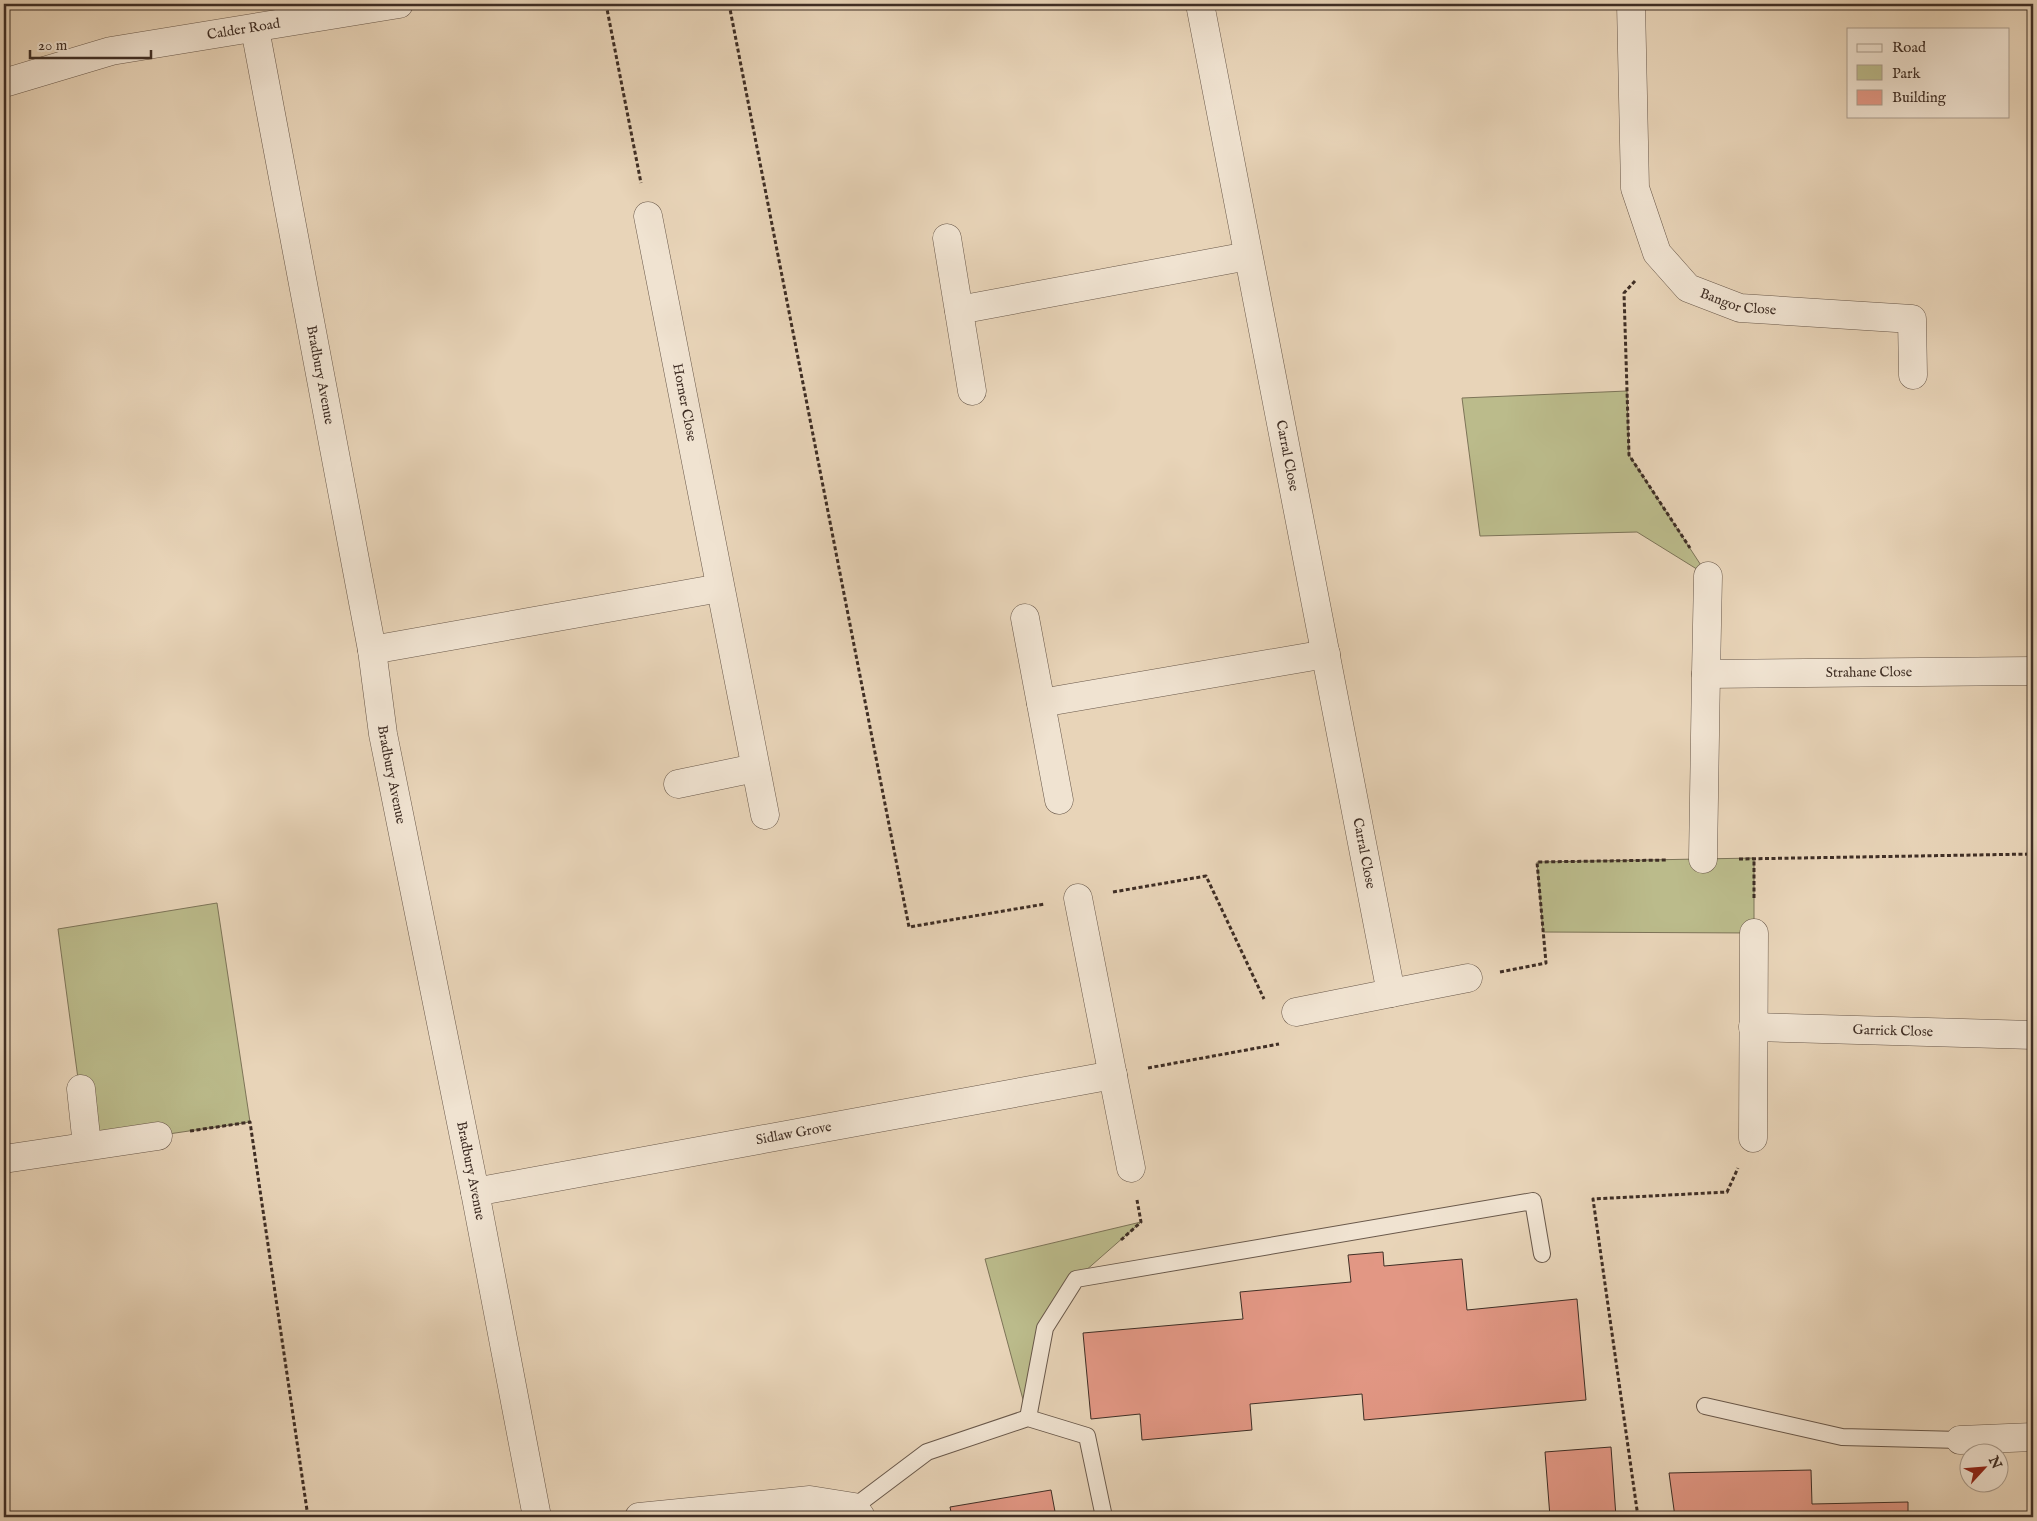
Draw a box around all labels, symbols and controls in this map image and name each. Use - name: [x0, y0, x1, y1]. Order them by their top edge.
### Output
- street label: Calder Road: [206, 14, 282, 44]
- scale bar: [30, 28, 151, 60]
- legend: [1847, 28, 2010, 118]
- text: 20 m: [38, 36, 68, 55]
- text: Road: [1892, 38, 1927, 57]
- text: Park: [1892, 64, 1922, 83]
- text: Building: [1892, 88, 1947, 107]
- street label: Bangor Close: [1697, 284, 1777, 319]
- street label: Bradbury Avenue: [302, 324, 338, 427]
- street label: Horner Close: [668, 362, 701, 444]
- street label: Carral Close: [1272, 419, 1303, 493]
- street label: Strahane Close: [1826, 663, 1913, 682]
- street label: Bradbury Avenue: [373, 724, 410, 826]
- street label: Carral Close: [1348, 816, 1380, 891]
- street label: Garrick Close: [1852, 1021, 1934, 1041]
- street label: Sidlaw Grove: [754, 1118, 834, 1149]
- street label: Bradbury Avenue: [452, 1120, 489, 1222]
- north arrow: [1960, 1444, 2010, 1494]
- text: N: [1984, 1452, 2006, 1472]

